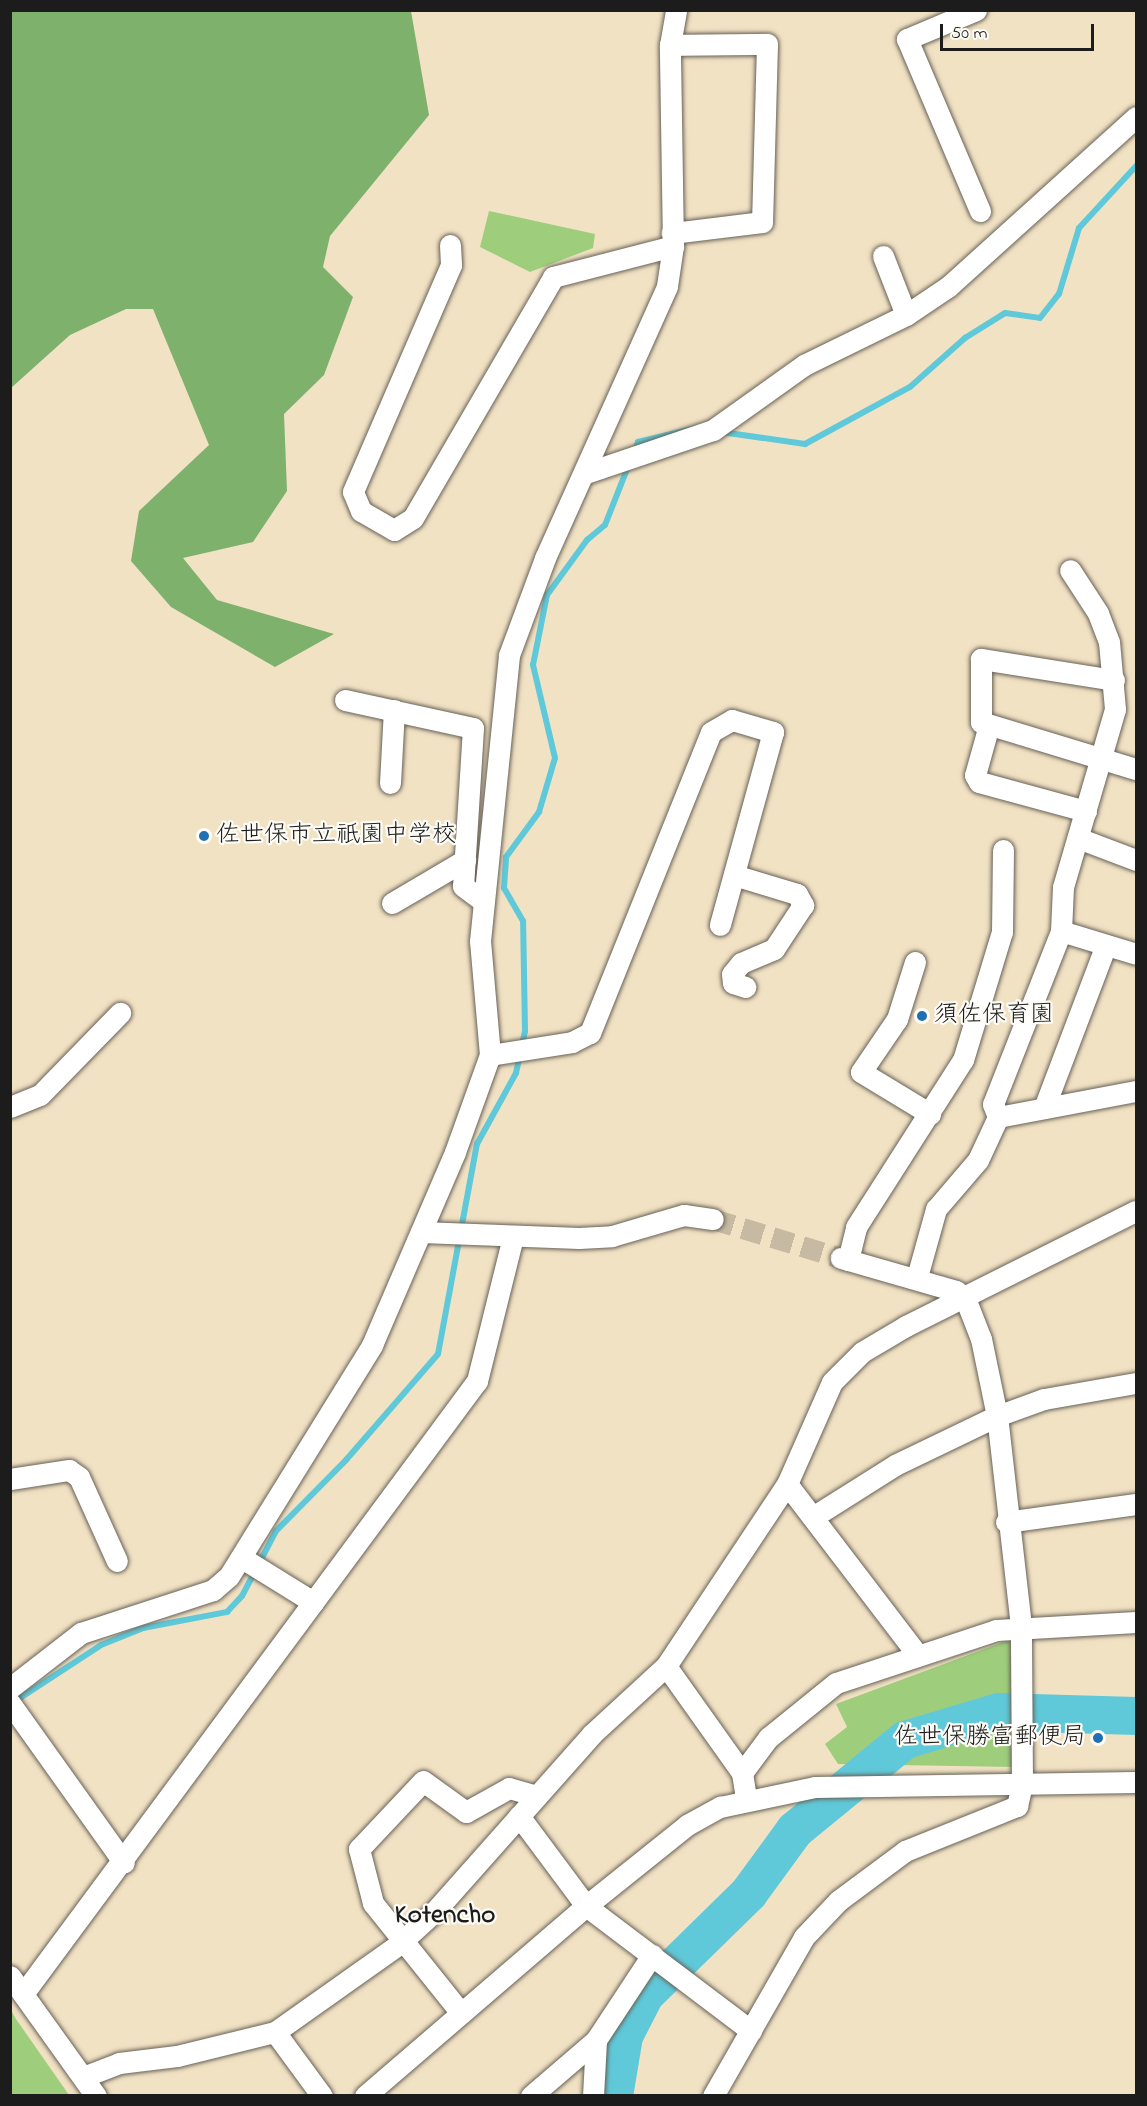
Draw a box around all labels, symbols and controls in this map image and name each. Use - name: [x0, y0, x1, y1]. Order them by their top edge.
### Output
- scale bar: [943, 12, 1098, 50]
- text: 50 m: [951, 21, 988, 47]
- place label: 佐世保市立祇園中学校: [216, 822, 456, 850]
- marker: 佐世保市立祇園中学校: [197, 829, 211, 843]
- place label: 須佐保育園: [934, 1002, 1054, 1030]
- marker: 須佐保育園: [915, 1009, 929, 1023]
- place label: 佐世保勝富郵便局: [894, 1724, 1086, 1752]
- marker: 佐世保勝富郵便局: [1091, 1731, 1105, 1745]
- district label: Kotencho: [395, 1900, 495, 1932]

